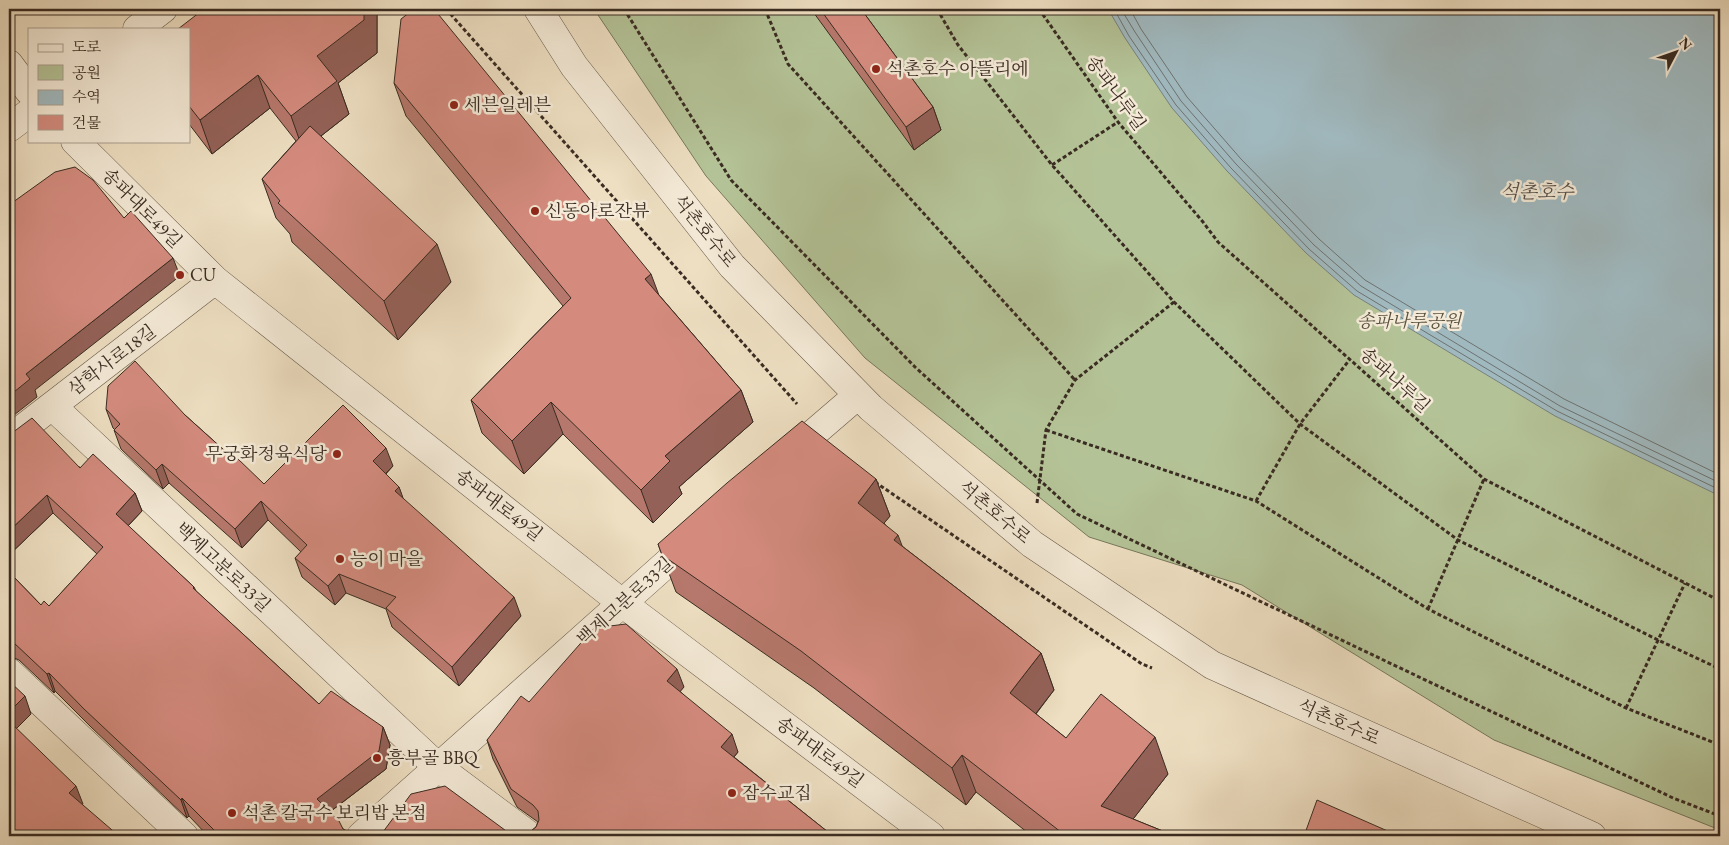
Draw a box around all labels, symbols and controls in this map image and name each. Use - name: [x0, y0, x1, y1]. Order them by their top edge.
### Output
- legend: [28, 28, 190, 142]
- north arrow: [1652, 28, 1702, 78]
- text: N: [1675, 33, 1697, 54]
- text: 도로: [72, 37, 101, 56]
- street label: 송파나루길: [1082, 51, 1151, 135]
- place label: 석촌호수 아뜰리에: [886, 57, 1029, 80]
- text: 공원: [72, 63, 101, 82]
- marker: 석촌호수 아뜰리에: [870, 63, 882, 75]
- text: 수역: [72, 87, 101, 106]
- place label: 세븐일레븐: [464, 93, 552, 116]
- marker: 세븐일레븐: [448, 99, 460, 111]
- text: 건물: [72, 113, 101, 132]
- street label: 송파대로49길: [97, 163, 187, 253]
- water label: 석촌호수: [1500, 179, 1575, 204]
- street label: 석촌호수로: [669, 190, 742, 272]
- place label: 신동아로잔뷰: [545, 199, 650, 222]
- marker: 신동아로잔뷰: [529, 205, 541, 217]
- place label: CU: [190, 263, 217, 286]
- marker: CU: [174, 269, 186, 281]
- park label: 송파나루공원: [1357, 309, 1463, 332]
- street label: 삼학사로18길: [63, 319, 160, 400]
- street label: 송파나루길: [1355, 342, 1435, 417]
- place label: 무궁화정육식당: [205, 442, 328, 465]
- marker: 무궁화정육식당: [331, 448, 343, 460]
- street label: 송파대로49길: [451, 463, 547, 546]
- street label: 석촌호수로: [955, 475, 1036, 548]
- street label: 백제고분로33길: [171, 517, 276, 617]
- place label: 능이 마을: [350, 547, 424, 570]
- street label: 백제고분로33길: [572, 551, 678, 650]
- marker: 능이 마을: [334, 553, 346, 565]
- street label: 석촌호수로: [1295, 693, 1384, 750]
- street label: 송파대로49길: [772, 711, 869, 792]
- place label: 흥부골 BBQ: [387, 746, 480, 769]
- marker: 흥부골 BBQ: [371, 752, 383, 764]
- place label: 잠수교집: [742, 781, 812, 804]
- marker: 잠수교집: [726, 787, 738, 799]
- place label: 석촌 칼국수 보리밥 본점: [242, 801, 427, 824]
- marker: 석촌 칼국수 보리밥 본점: [226, 807, 238, 819]

